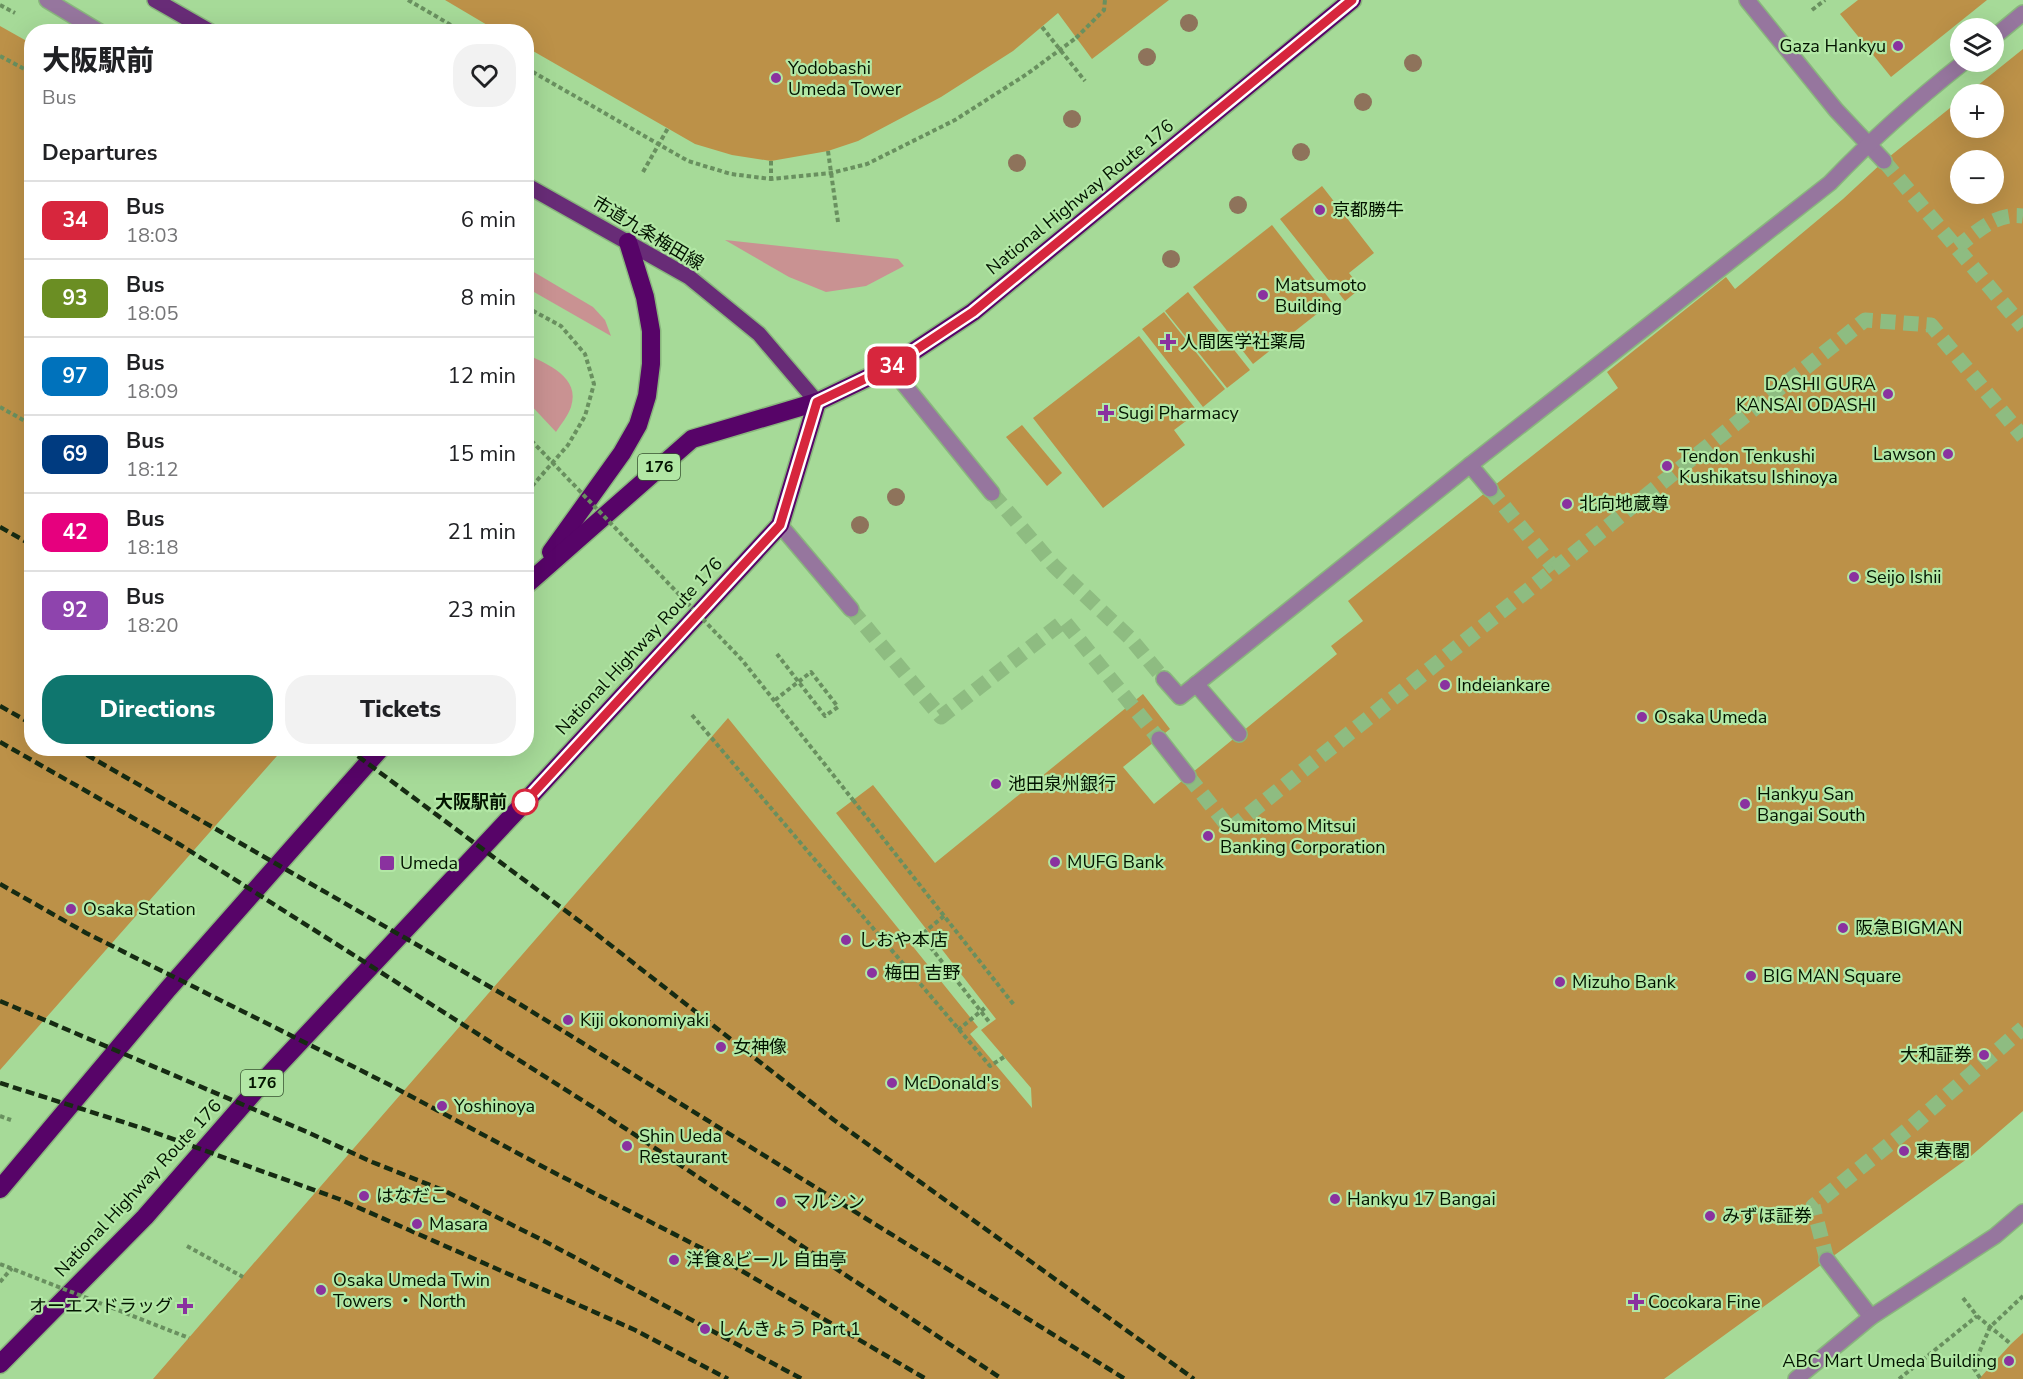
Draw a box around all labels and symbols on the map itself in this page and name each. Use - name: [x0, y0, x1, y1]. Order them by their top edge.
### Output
- place label: Gaza Hankyu: [1779, 34, 1886, 58]
- marker: Gaza Hankyu: [1891, 39, 1905, 53]
- place label: Yodobashi Umeda Tower: [787, 56, 902, 101]
- marker: Yodobashi Umeda Tower: [769, 71, 783, 85]
- street label: National Highway Route 176: [981, 114, 1179, 280]
- street label: 市道九条梅田線: [588, 190, 708, 276]
- place label: 京都勝牛: [1332, 198, 1404, 222]
- marker: 京都勝牛: [1313, 203, 1327, 217]
- place label: Matsumoto Building: [1275, 273, 1367, 318]
- marker: Matsumoto Building: [1256, 288, 1270, 302]
- place label: 人間医学社薬局: [1180, 330, 1306, 354]
- marker: 人間医学社薬局: [1161, 335, 1175, 349]
- line badge: 34: [865, 346, 919, 386]
- place label: DASHI GURA KANSAI ODASHI: [1736, 372, 1876, 417]
- marker: DASHI GURA KANSAI ODASHI: [1881, 387, 1895, 401]
- place label: Sugi Pharmacy: [1118, 401, 1239, 425]
- marker: Sugi Pharmacy: [1099, 406, 1113, 420]
- place label: Lawson: [1873, 442, 1936, 466]
- place label: Tendon Tenkushi Kushikatsu Ishinoya: [1679, 444, 1838, 489]
- marker: Lawson: [1941, 447, 1955, 461]
- road number: 176: [638, 454, 680, 480]
- marker: Tendon Tenkushi Kushikatsu Ishinoya: [1660, 459, 1674, 473]
- place label: 北向地蔵尊: [1579, 492, 1669, 516]
- marker: 北向地蔵尊: [1560, 497, 1574, 511]
- street label: National Highway Route 176: [550, 552, 728, 740]
- place label: Seijo Ishii: [1866, 565, 1942, 589]
- marker: Seijo Ishii: [1847, 570, 1861, 584]
- place label: Indeiankare: [1457, 673, 1550, 697]
- marker: Indeiankare: [1438, 678, 1452, 692]
- place label: Osaka Umeda: [1654, 705, 1767, 729]
- marker: Osaka Umeda: [1635, 710, 1649, 724]
- place label: 池田泉州銀行: [1008, 772, 1116, 796]
- marker: 池田泉州銀行: [989, 777, 1003, 791]
- place label: Hankyu San Bangai South: [1757, 782, 1866, 827]
- marker: 大阪駅前: [512, 789, 538, 815]
- place label: 大阪駅前: [435, 790, 507, 814]
- marker: Hankyu San Bangai South: [1738, 797, 1752, 811]
- place label: Sumitomo Mitsui Banking Corporation: [1220, 814, 1386, 859]
- marker: Sumitomo Mitsui Banking Corporation: [1201, 829, 1215, 843]
- place label: MUFG Bank: [1067, 850, 1165, 874]
- place label: Umeda: [400, 851, 458, 875]
- marker: Umeda: [378, 854, 396, 872]
- marker: MUFG Bank: [1048, 855, 1062, 869]
- place label: Osaka Station: [83, 897, 196, 921]
- marker: Osaka Station: [64, 902, 78, 916]
- place label: 阪急BIGMAN: [1855, 916, 1963, 940]
- marker: 阪急BIGMAN: [1836, 921, 1850, 935]
- place label: しおや本店: [858, 928, 948, 952]
- marker: しおや本店: [839, 933, 853, 947]
- place label: 梅田 吉野: [884, 961, 961, 985]
- place label: BIG MAN Square: [1763, 964, 1901, 988]
- marker: 梅田 吉野: [865, 966, 879, 980]
- marker: BIG MAN Square: [1744, 969, 1758, 983]
- place label: Mizuho Bank: [1572, 970, 1677, 994]
- marker: Mizuho Bank: [1553, 975, 1567, 989]
- place label: Kiji okonomiyaki: [580, 1008, 709, 1032]
- marker: Kiji okonomiyaki: [561, 1013, 575, 1027]
- place label: 女神像: [733, 1035, 787, 1059]
- marker: 女神像: [714, 1040, 728, 1054]
- place label: 大和証券: [1900, 1043, 1972, 1067]
- marker: 大和証券: [1977, 1048, 1991, 1062]
- road number: 176: [241, 1070, 283, 1096]
- place label: McDonald's: [904, 1071, 999, 1095]
- marker: McDonald's: [885, 1076, 899, 1090]
- street label: National Highway Route 176: [49, 1094, 227, 1282]
- place label: Yoshinoya: [453, 1094, 535, 1118]
- marker: Yoshinoya: [435, 1099, 449, 1113]
- place label: Shin Ueda Restaurant: [639, 1124, 728, 1169]
- marker: Shin Ueda Restaurant: [620, 1139, 634, 1153]
- place label: 東春閣: [1916, 1139, 1970, 1163]
- marker: 東春閣: [1897, 1144, 1911, 1158]
- place label: はなだこ: [376, 1184, 448, 1208]
- place label: Hankyu 17 Bangai: [1347, 1187, 1496, 1211]
- marker: はなだこ: [357, 1189, 371, 1203]
- place label: マルシン: [793, 1190, 865, 1214]
- marker: Hankyu 17 Bangai: [1328, 1192, 1342, 1206]
- marker: マルシン: [774, 1195, 788, 1209]
- place label: みずほ証券: [1722, 1204, 1812, 1228]
- marker: みずほ証券: [1703, 1209, 1717, 1223]
- place label: Masara: [429, 1212, 488, 1236]
- marker: Masara: [410, 1217, 424, 1231]
- place label: 洋食&ビール 自由亭: [686, 1248, 847, 1272]
- marker: 洋食&ビール 自由亭: [667, 1253, 681, 1267]
- place label: Osaka Umeda Twin Towers ・ North: [333, 1268, 490, 1313]
- marker: Osaka Umeda Twin Towers ・ North: [314, 1283, 328, 1297]
- place label: Cocokara Fine: [1648, 1290, 1760, 1314]
- place label: オーエスドラッグ: [29, 1294, 173, 1318]
- marker: Cocokara Fine: [1629, 1295, 1643, 1309]
- marker: オーエスドラッグ: [178, 1299, 192, 1313]
- place label: しんきょう Part 1: [717, 1317, 861, 1341]
- marker: しんきょう Part 1: [698, 1322, 712, 1336]
- place label: ABC Mart Umeda Building: [1782, 1349, 1997, 1373]
- marker: ABC Mart Umeda Building: [2002, 1354, 2016, 1368]

